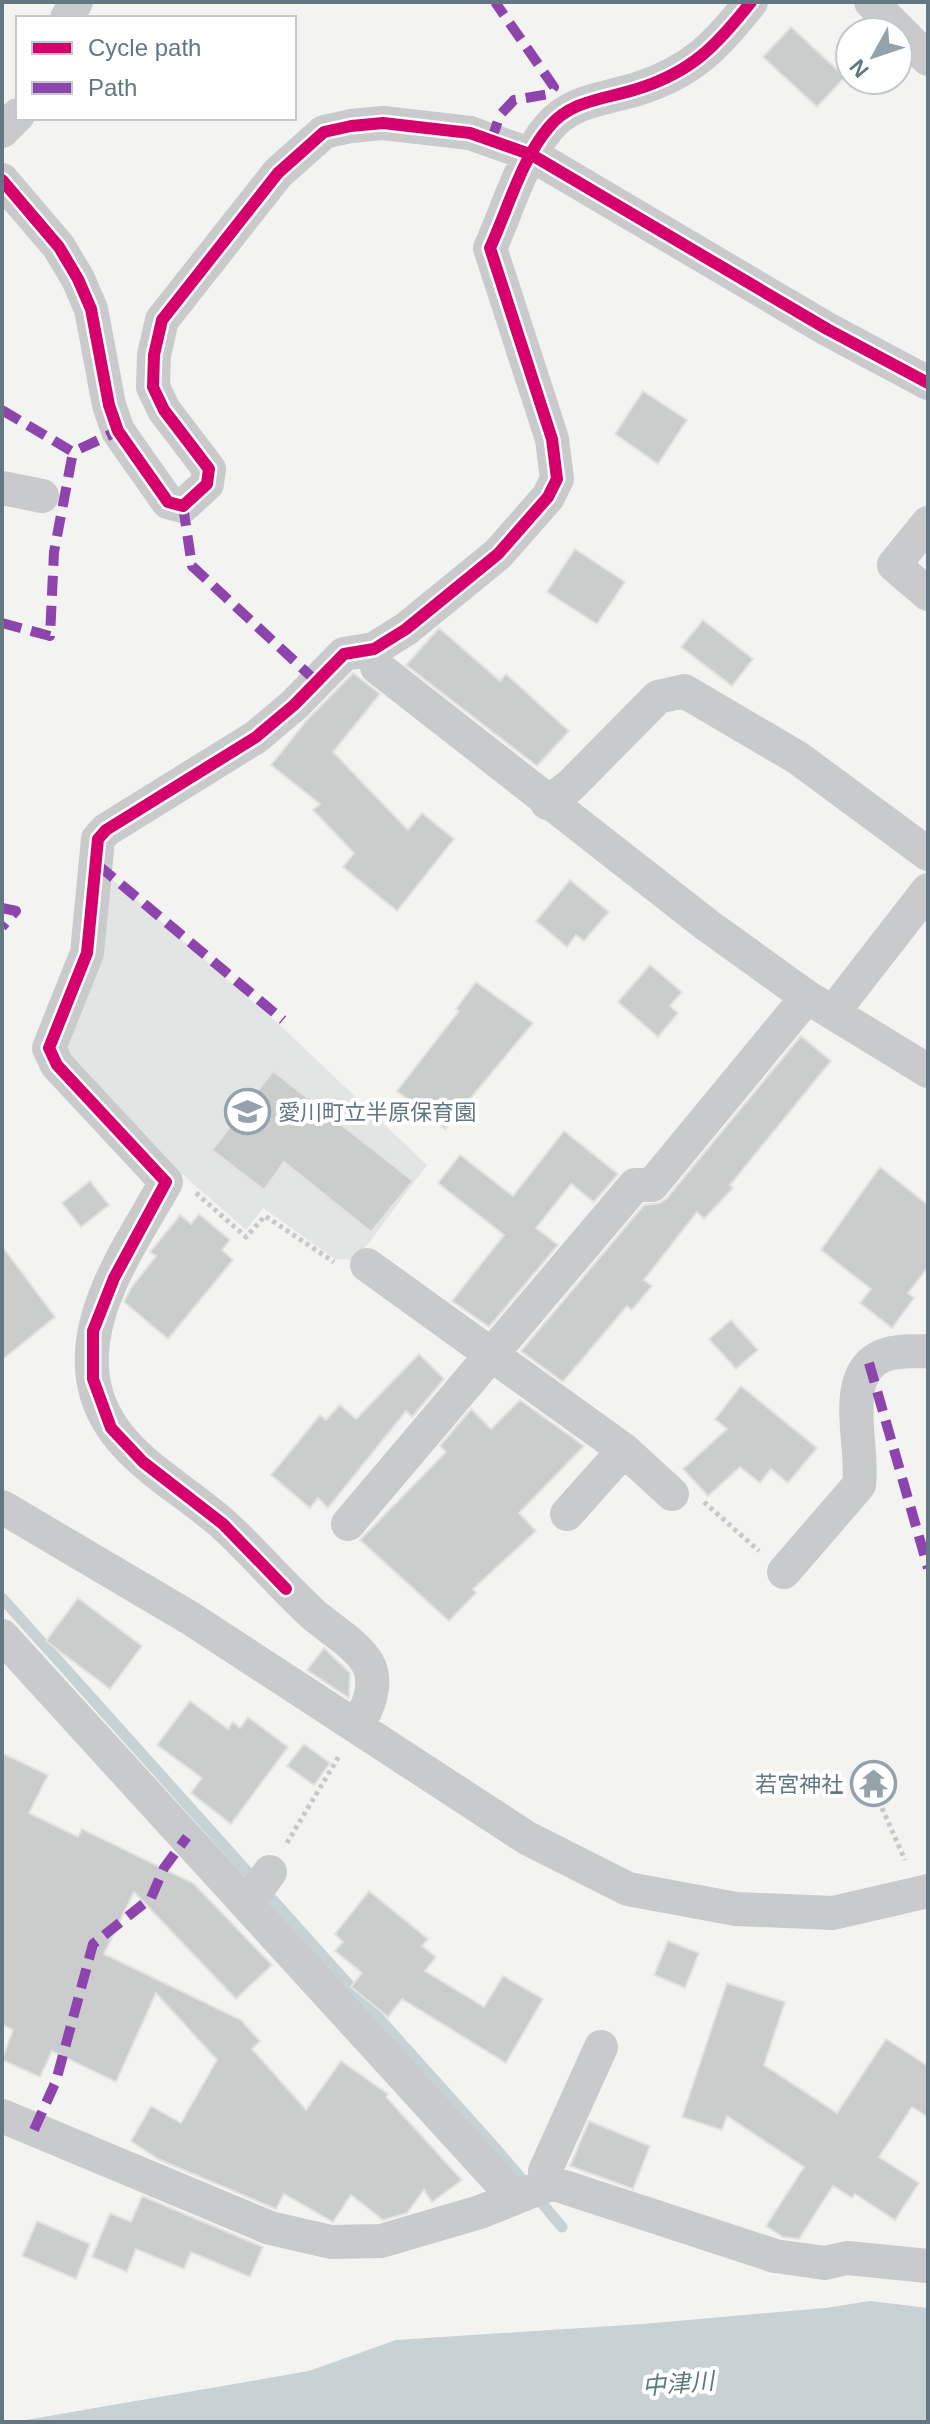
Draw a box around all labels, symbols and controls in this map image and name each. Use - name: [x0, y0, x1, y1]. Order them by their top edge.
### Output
- legend: [16, 16, 296, 120]
- north arrow: [834, 16, 914, 96]
- text: Cycle path: [88, 34, 201, 61]
- text: N: [844, 54, 874, 83]
- text: Path: [88, 74, 137, 101]
- school or university icon: 愛川町立半原保育園: [223, 1088, 271, 1136]
- place label: 愛川町立半原保育園: [278, 1100, 476, 1125]
- temple icon: 若宮神社: [850, 1760, 898, 1808]
- place label: 若宮神社: [755, 1772, 843, 1797]
- water label: 中津川: [641, 2367, 718, 2400]

